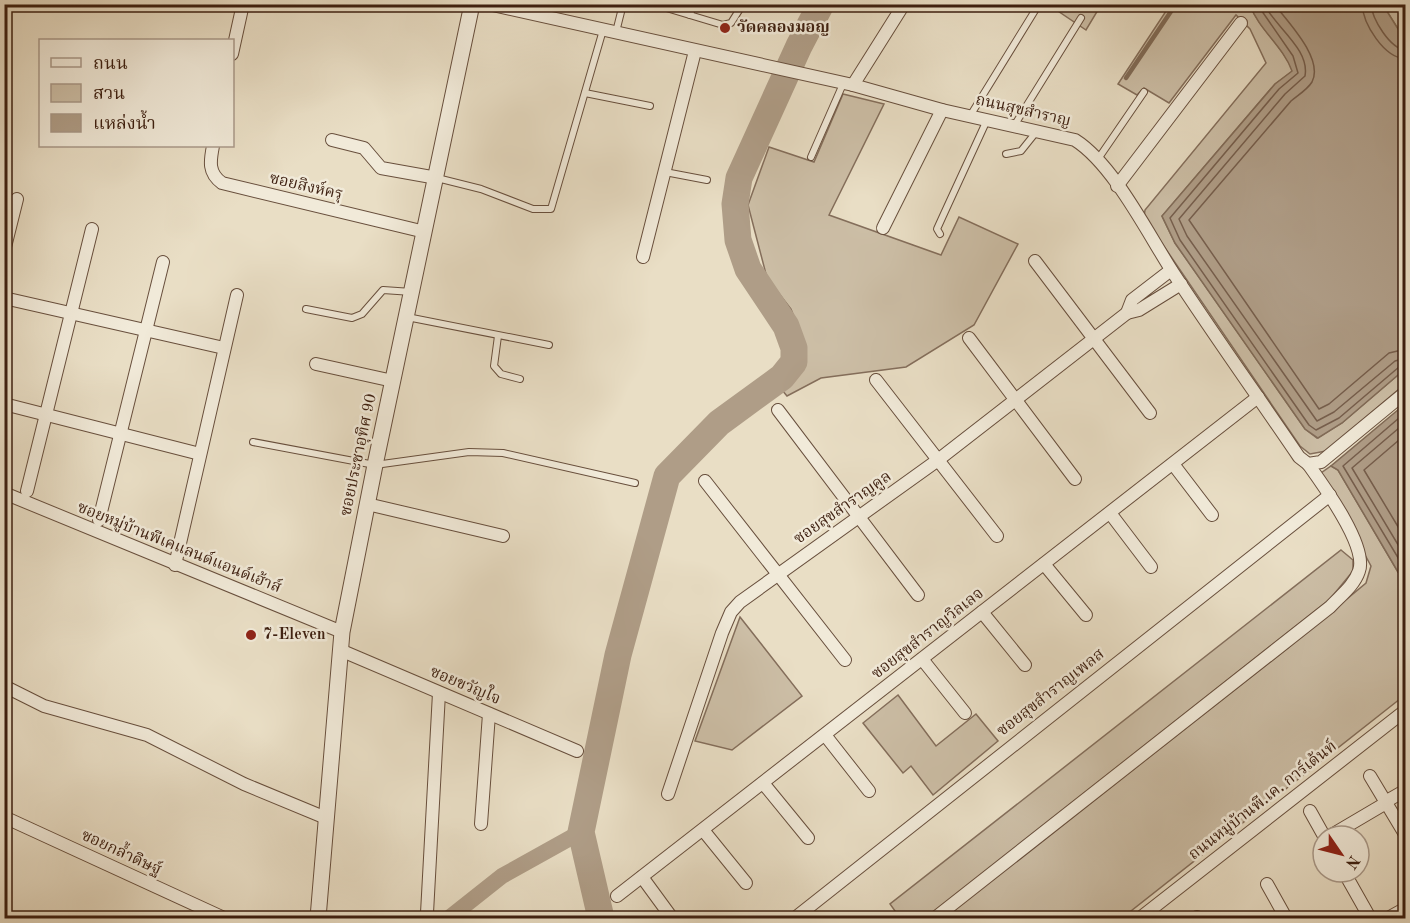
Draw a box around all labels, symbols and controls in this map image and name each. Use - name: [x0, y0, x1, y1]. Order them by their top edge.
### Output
- place label: วัดคลองมอญ: [737, 19, 830, 36]
- marker: วัดคลองมอญ: [718, 21, 732, 35]
- legend: [39, 39, 234, 147]
- text: ถนน: [93, 55, 128, 73]
- text: สวน: [93, 85, 125, 103]
- street label: ถนนสุขสำราญ: [973, 90, 1073, 132]
- text: แหล่งน้ำ: [93, 109, 156, 133]
- street label: ซอยสิงห์ครุ: [267, 168, 345, 205]
- street label: ซอยประชาอุทิศ 90: [337, 392, 382, 518]
- street label: ซอยสุขสำราญคูล: [790, 467, 896, 549]
- street label: ซอยหมู่บ้านพีเคแลนด์แอนด์เฮ้าส์: [74, 497, 285, 597]
- street label: ซอยสุขสำราญวิลเลจ: [868, 584, 988, 684]
- place label: 7-Eleven: [263, 627, 326, 643]
- marker: 7-Eleven: [244, 628, 258, 642]
- street label: ซอยสุขสำราญเพลส: [993, 645, 1109, 741]
- street label: ซอยขวัญใจ: [427, 660, 504, 708]
- street label: ถนนหมู่บ้านพี.เค. การ์เด้นท์: [1184, 736, 1340, 864]
- street label: ซอยกล้ำดิษฐ์: [78, 823, 166, 878]
- north arrow: [1311, 824, 1371, 884]
- text: N: [1341, 852, 1362, 872]

